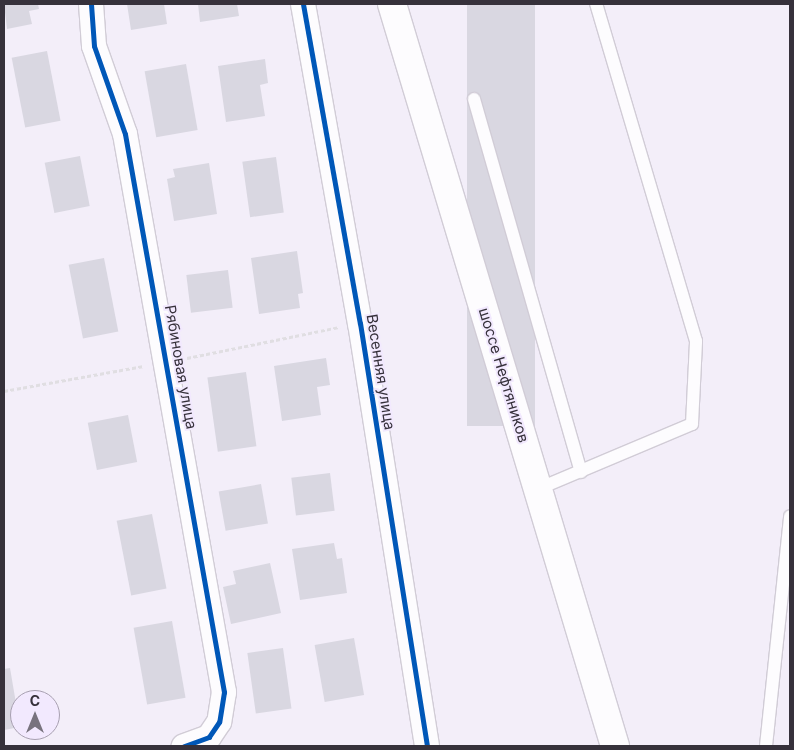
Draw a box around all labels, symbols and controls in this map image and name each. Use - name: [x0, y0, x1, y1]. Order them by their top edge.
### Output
- street label: Рябиновая улица: [161, 304, 201, 430]
- street label: шоссе Нефтяников: [475, 305, 533, 445]
- street label: Весенняя улица: [363, 313, 399, 431]
- north arrow: [10, 690, 60, 740]
- text: С: [30, 692, 40, 709]

